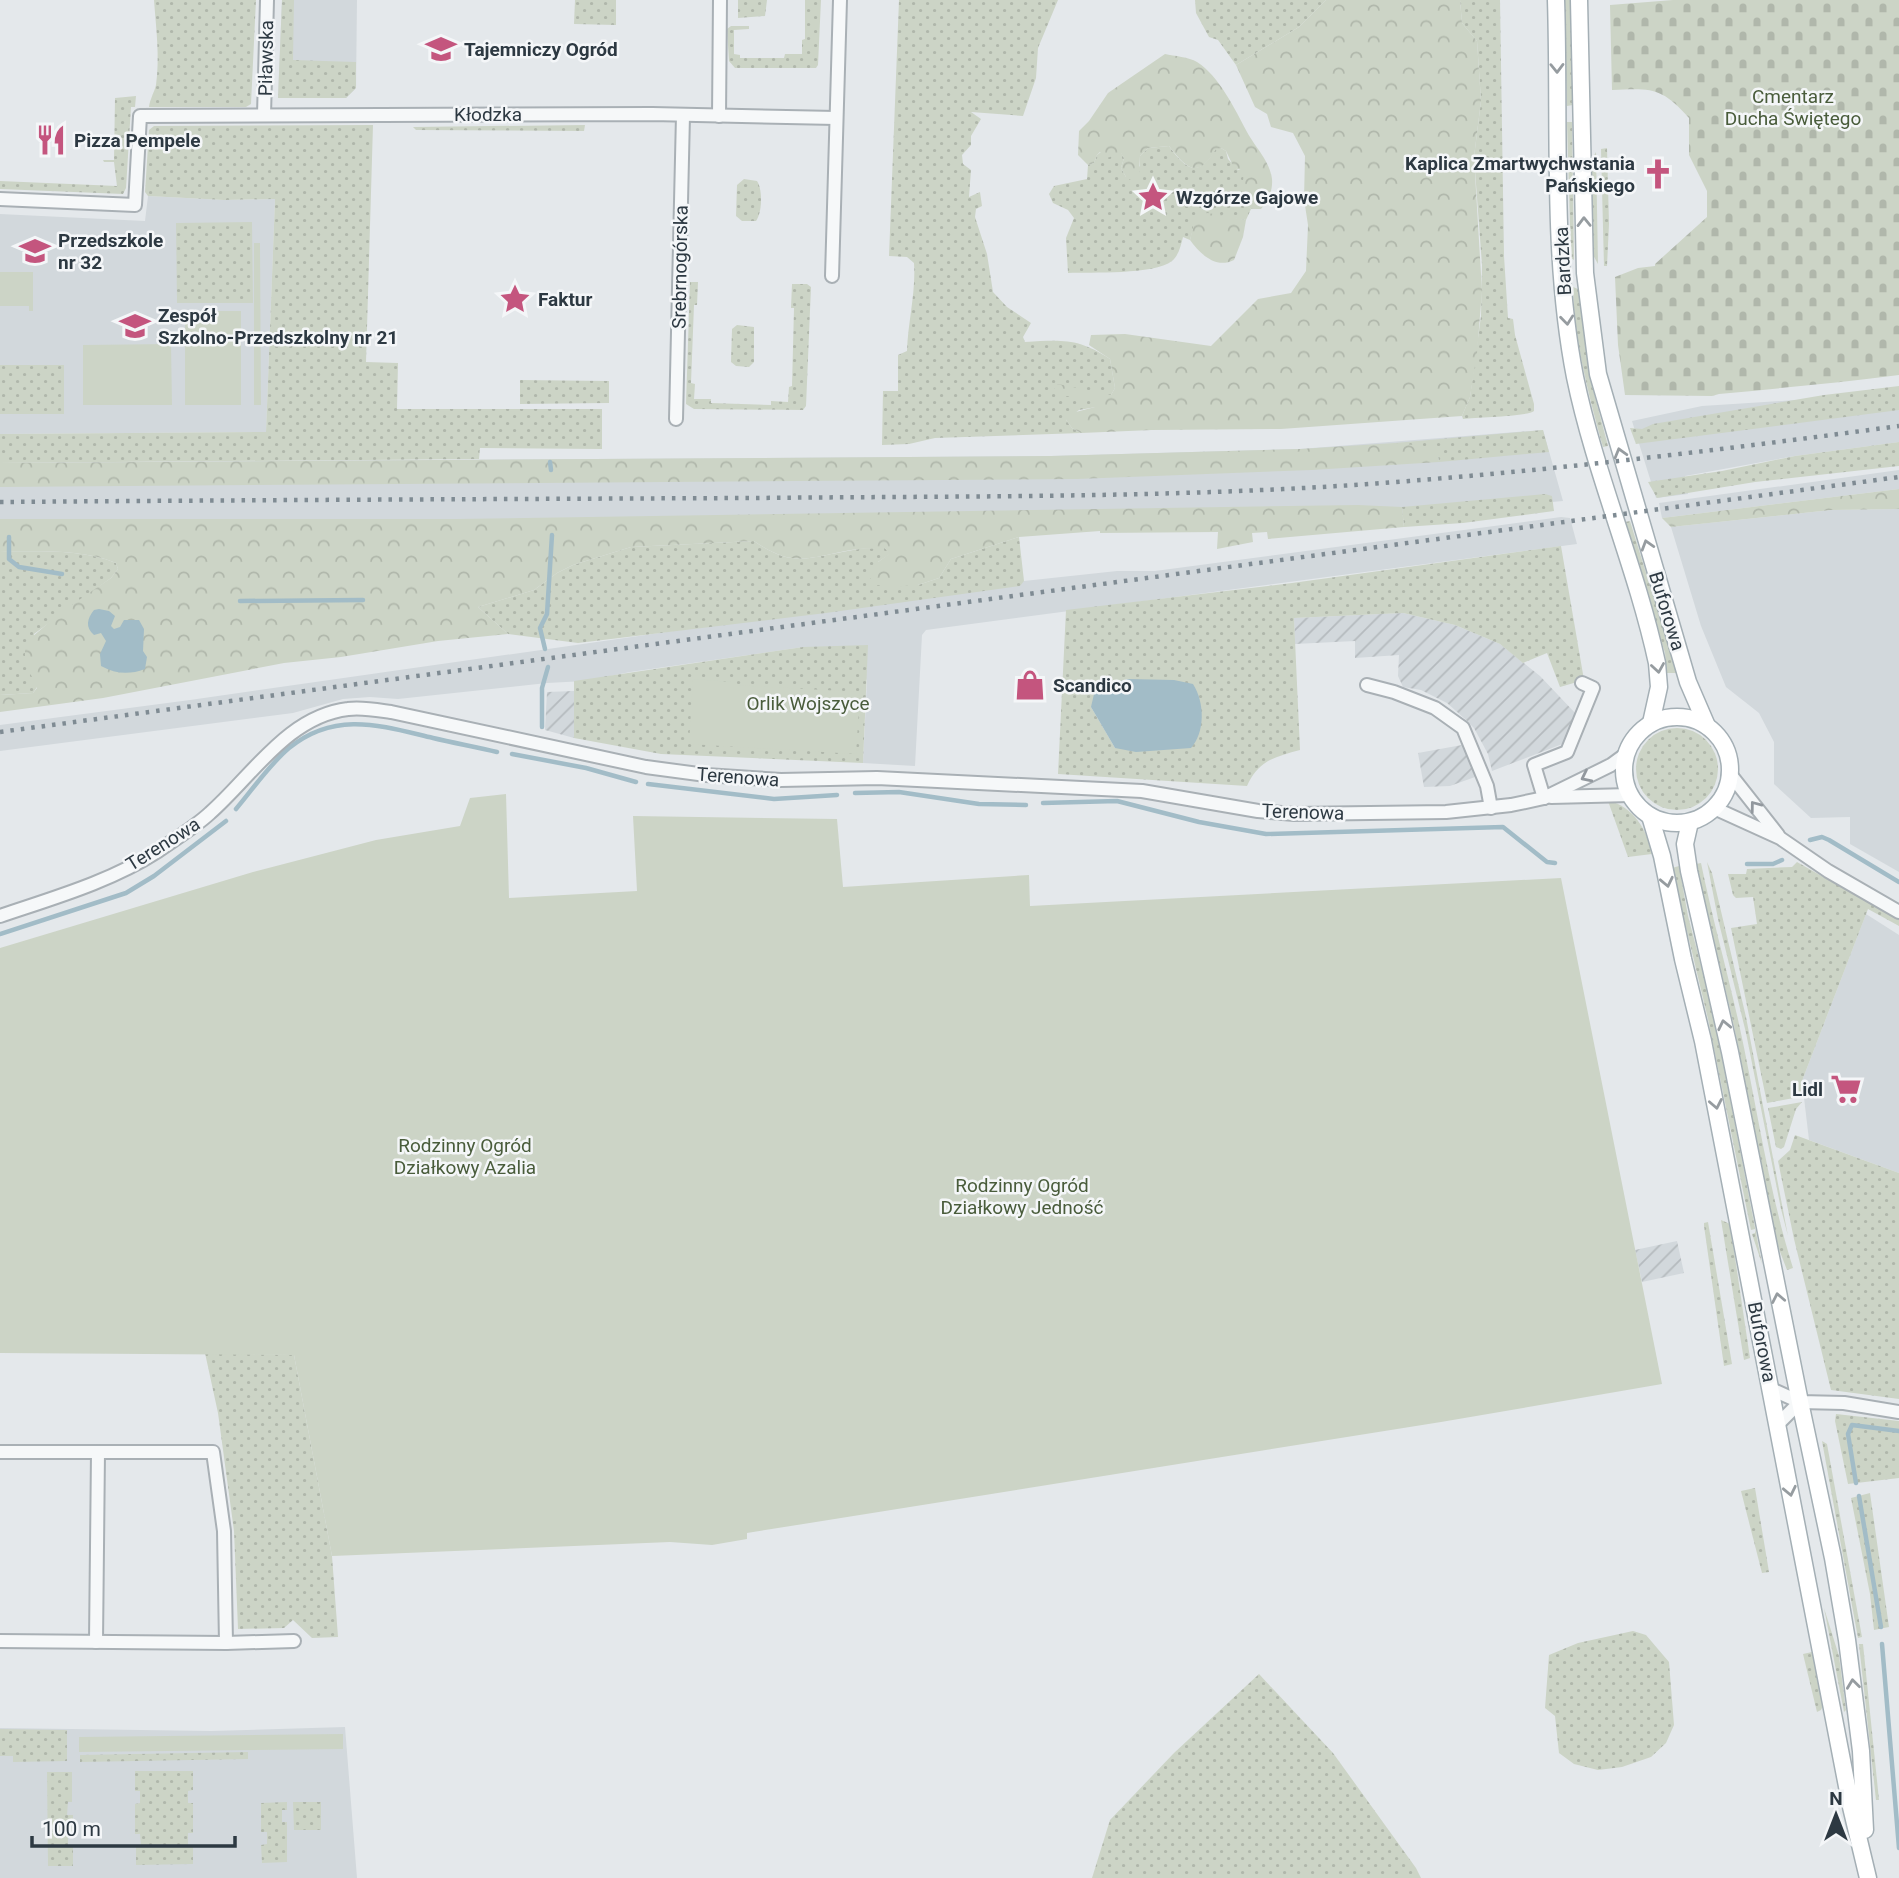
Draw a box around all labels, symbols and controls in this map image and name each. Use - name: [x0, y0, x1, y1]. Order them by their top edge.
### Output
- street label: Piławska: [254, 20, 278, 96]
- school or university icon: Tajemniczy Ogród: [424, 32, 458, 66]
- place label: Tajemniczy Ogród: [464, 38, 618, 61]
- one-way arrow: [1550, 63, 1565, 74]
- park label: Cmentarz Ducha Świętego: [1725, 85, 1861, 130]
- street label: Kłodzka: [454, 103, 522, 126]
- restaurant icon: Pizza Pempele: [34, 123, 68, 157]
- place label: Pizza Pempele: [74, 129, 201, 152]
- place label: Kaplica Zmartwychwstania Pańskiego: [1405, 152, 1635, 197]
- church icon: Kaplica Zmartwychwstania Pańskiego: [1641, 157, 1675, 191]
- place icon: Wzgórze Gajowe: [1136, 180, 1170, 214]
- place label: Wzgórze Gajowe: [1176, 186, 1318, 209]
- street label: Srebrnogórska: [667, 205, 693, 329]
- one-way arrow: [1576, 217, 1592, 227]
- street label: Bardzka: [1550, 226, 1576, 296]
- place label: Przedszkole nr 32: [58, 229, 163, 274]
- school or university icon: Przedszkole nr 32: [18, 234, 52, 268]
- place icon: Faktur: [498, 282, 532, 316]
- place label: Faktur: [538, 288, 593, 311]
- place label: Zespół Szkolno-Przedszkolny nr 21: [158, 304, 398, 349]
- school or university icon: Zespół Szkolno-Przedszkolny nr 21: [118, 309, 152, 343]
- one-way arrow: [1559, 315, 1574, 326]
- one-way arrow: [1614, 447, 1628, 459]
- one-way arrow: [1640, 539, 1655, 551]
- street label: Buforowa: [1644, 569, 1690, 653]
- one-way arrow: [1650, 662, 1665, 674]
- shop icon: Scandico: [1013, 668, 1047, 702]
- place label: Scandico: [1053, 674, 1132, 697]
- park label: Orlik Wojszyce: [746, 692, 870, 715]
- street label: Terenowa: [696, 763, 780, 791]
- one-way arrow: [1581, 769, 1593, 783]
- street label: Terenowa: [1261, 799, 1345, 825]
- one-way arrow: [1751, 801, 1764, 814]
- street label: Terenowa: [122, 812, 204, 876]
- one-way arrow: [1658, 876, 1673, 888]
- one-way arrow: [1718, 1019, 1733, 1031]
- supermarket icon: Lidl: [1829, 1072, 1863, 1106]
- place label: Lidl: [1792, 1078, 1823, 1101]
- one-way arrow: [1707, 1098, 1722, 1110]
- park label: Rodzinny Ogród Działkowy Azalia: [394, 1134, 536, 1179]
- park label: Rodzinny Ogród Działkowy Jedność: [941, 1174, 1103, 1219]
- one-way arrow: [1772, 1292, 1787, 1304]
- street label: Buforowa: [1743, 1300, 1781, 1384]
- one-way arrow: [1781, 1485, 1796, 1497]
- one-way arrow: [1846, 1678, 1861, 1689]
- north arrow: [1801, 1780, 1871, 1850]
- text: N: [1829, 1787, 1843, 1810]
- scale bar: [32, 1804, 234, 1848]
- text: 100 m: [42, 1817, 101, 1841]

